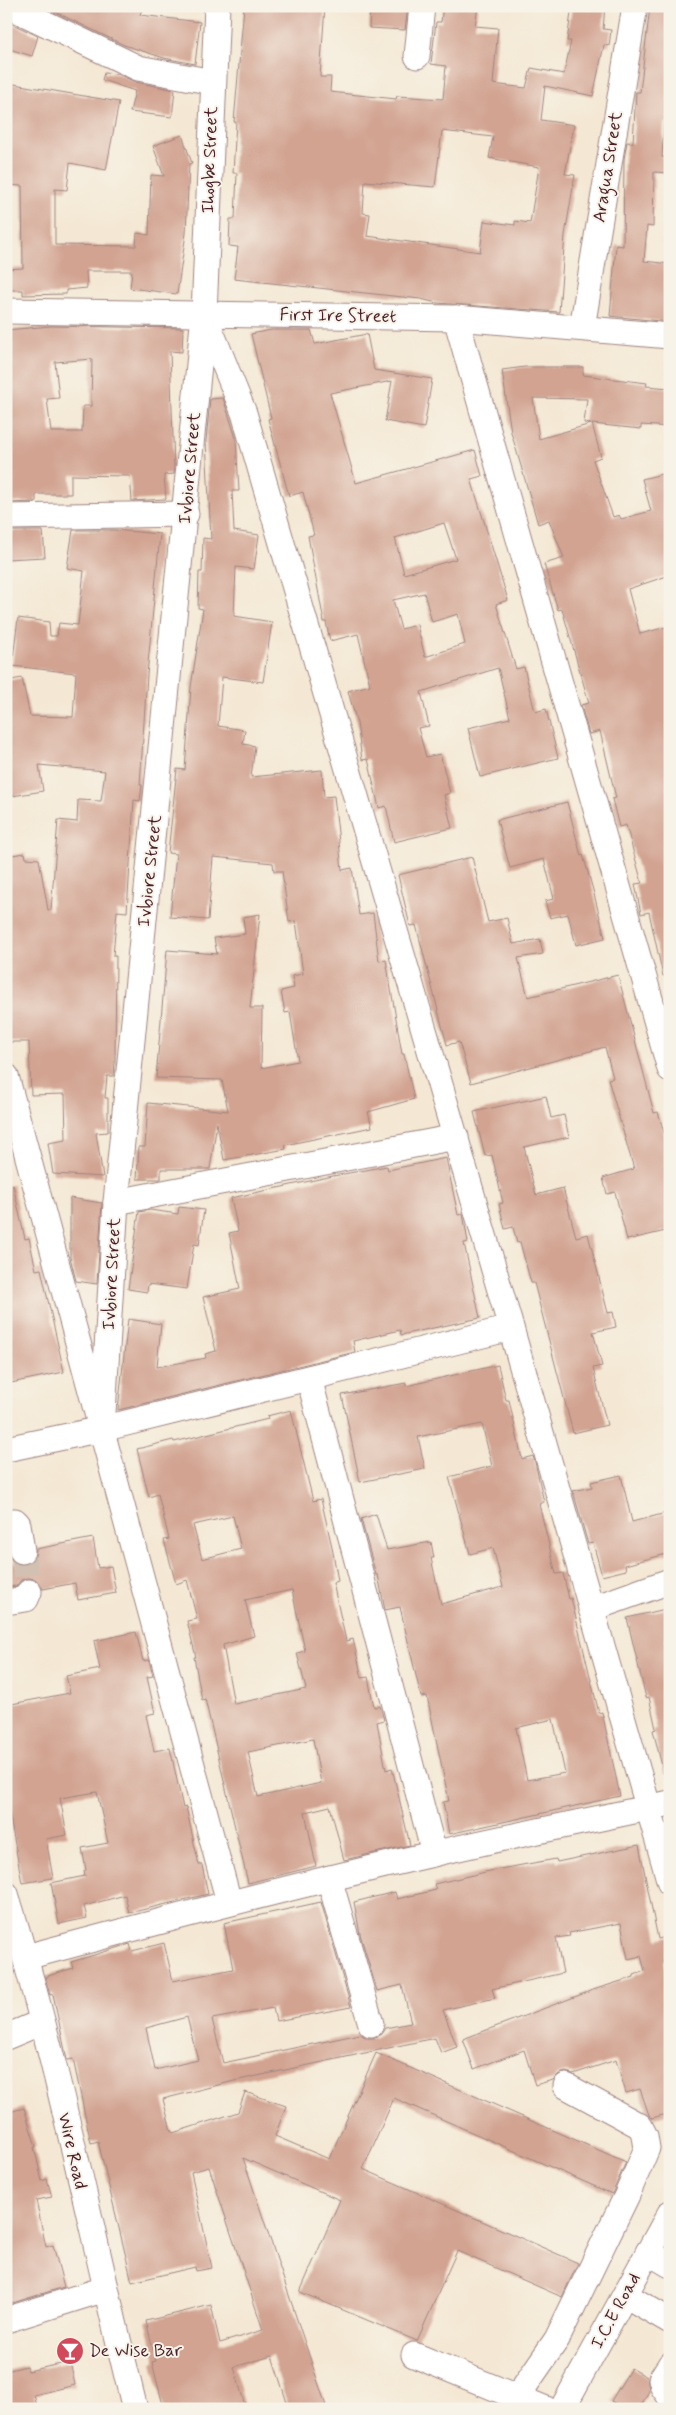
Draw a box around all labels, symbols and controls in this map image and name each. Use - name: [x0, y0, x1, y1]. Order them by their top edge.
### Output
- street label: Ihogbe Street: [196, 106, 224, 214]
- street label: Aragua Street: [587, 109, 631, 224]
- street label: First Ire Street: [279, 303, 397, 329]
- street label: Ivbiore Street: [173, 411, 207, 525]
- street label: Ivbiore Street: [132, 814, 168, 928]
- street label: Ivbiore Street: [97, 1217, 127, 1331]
- street label: Wire Road: [52, 2110, 92, 2192]
- street label: I.C.E Road: [585, 2269, 647, 2353]
- bar icon: De Wise Bar: [55, 2336, 85, 2366]
- place label: De Wise Bar: [89, 2339, 182, 2363]

